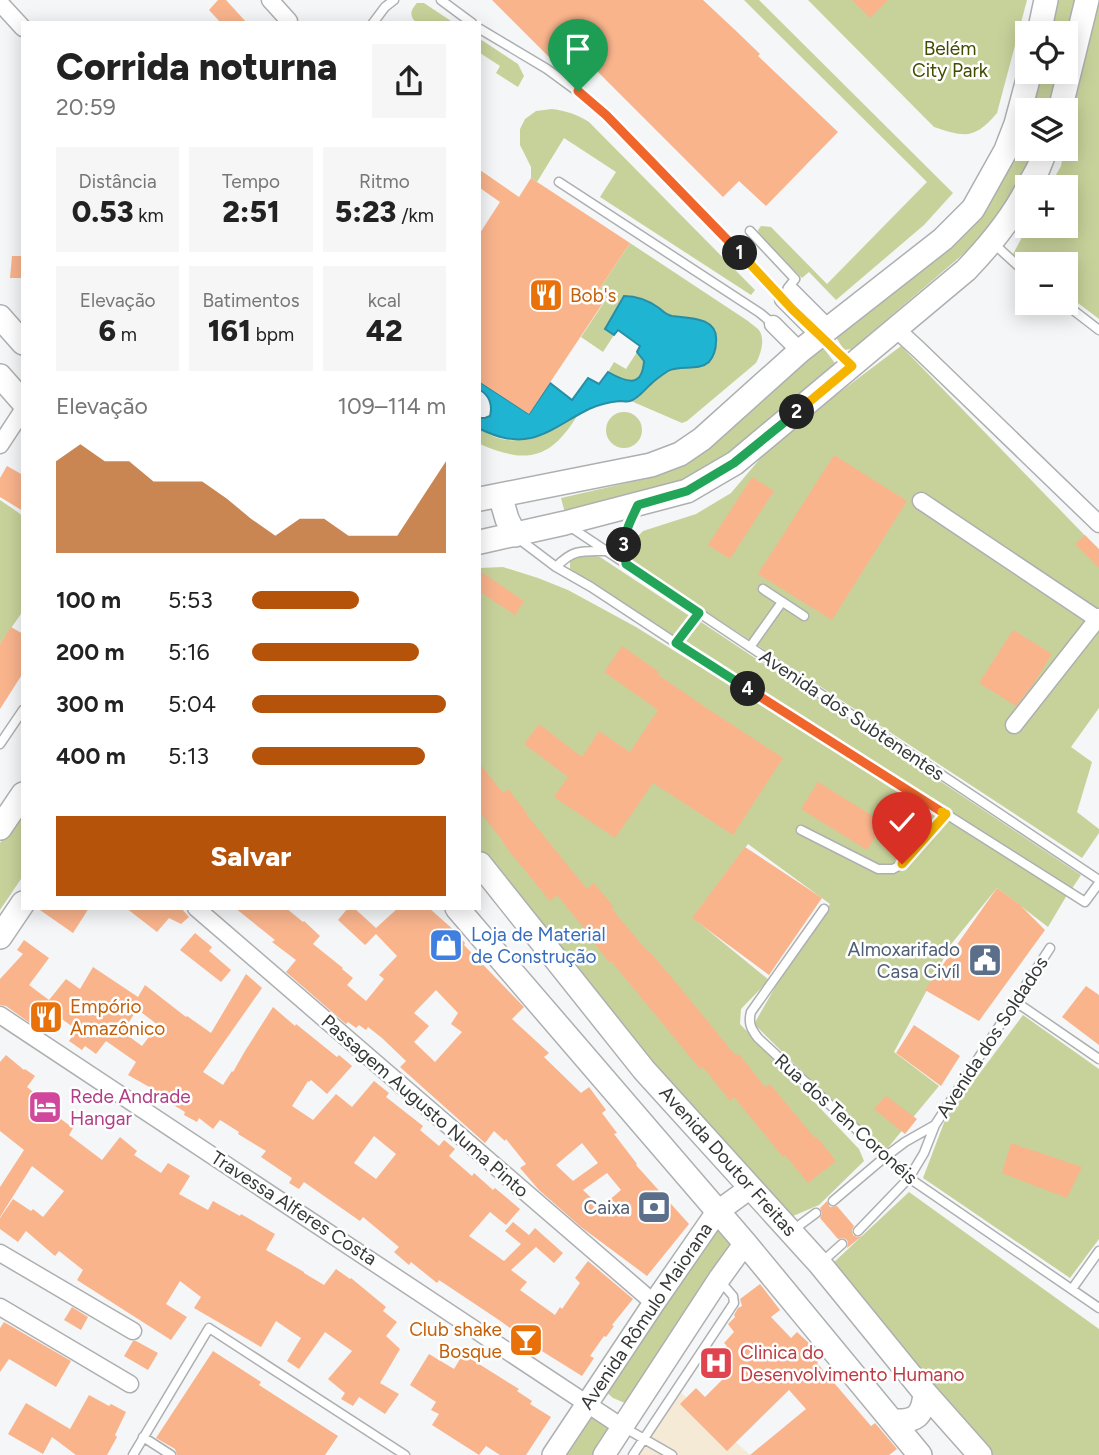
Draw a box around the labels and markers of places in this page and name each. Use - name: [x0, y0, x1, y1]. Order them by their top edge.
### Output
- pin: [548, 19, 608, 91]
- pin: 1: [722, 236, 758, 270]
- restaurant icon: Bob's: [527, 276, 565, 314]
- place label: Bob's: [570, 284, 617, 307]
- pin: 2: [780, 394, 814, 430]
- pin: 3: [606, 528, 642, 562]
- pin: 4: [730, 672, 766, 706]
- pin: [872, 792, 932, 864]
- place label: Loja de Material de Construção: [471, 923, 606, 968]
- shop icon: Loja de Material de Construção: [427, 926, 465, 964]
- place label: Almoxarifado Casa Civíl: [848, 938, 960, 983]
- public building icon: Almoxarifado Casa Civíl: [966, 941, 1004, 979]
- place label: Empório Amazônico: [70, 995, 165, 1040]
- restaurant icon: Empório Amazônico: [27, 998, 65, 1036]
- place label: Rede Andrade Hangar: [70, 1085, 191, 1130]
- hotel icon: Rede Andrade Hangar: [26, 1088, 64, 1126]
- bank icon: Caixa: [635, 1188, 673, 1226]
- place label: Caixa: [584, 1196, 630, 1219]
- place label: Club shake Bosque: [409, 1318, 502, 1363]
- bar icon: Club shake Bosque: [507, 1321, 545, 1359]
- place label: Clinica do Desenvolvimento Humano: [740, 1341, 965, 1386]
- hospital icon: Clinica do Desenvolvimento Humano: [697, 1344, 735, 1382]

